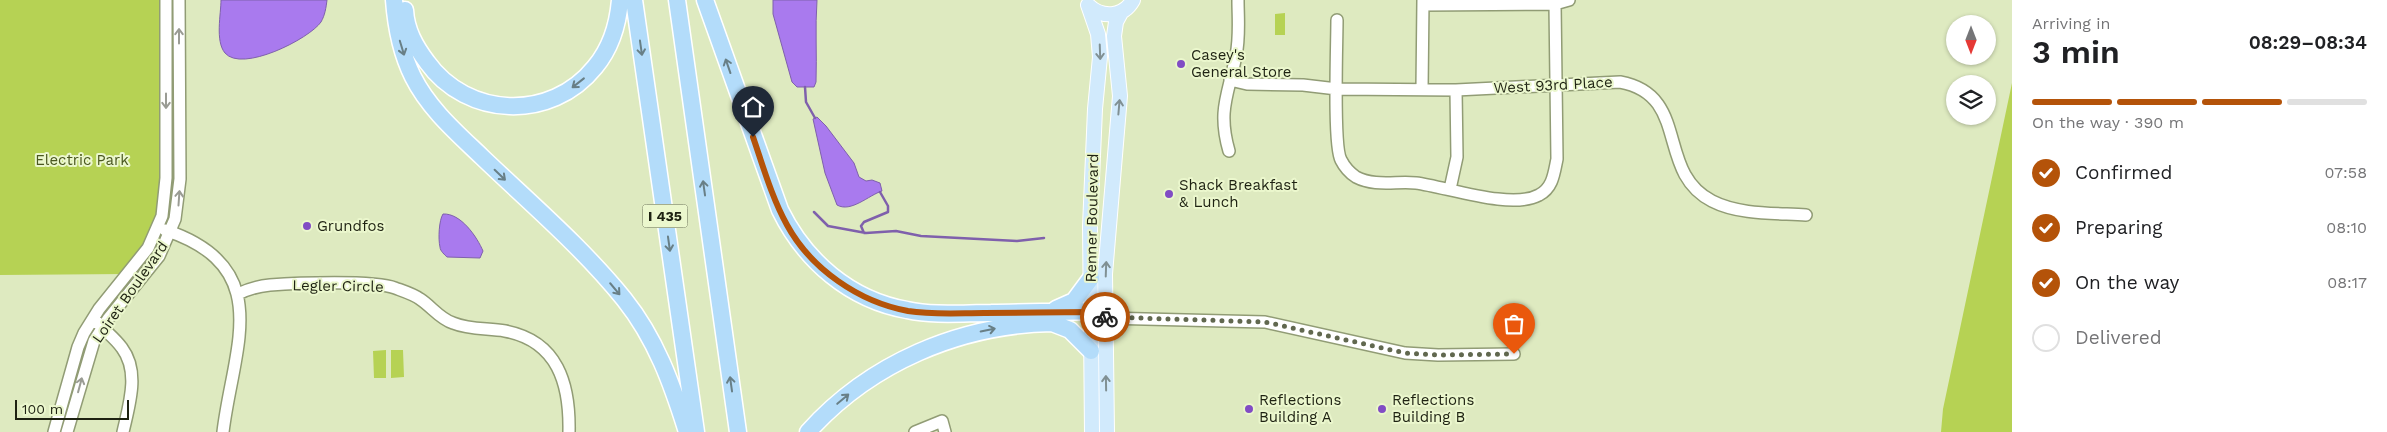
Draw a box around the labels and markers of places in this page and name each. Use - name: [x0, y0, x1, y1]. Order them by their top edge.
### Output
- place label: Casey's General Store: [1191, 46, 1291, 81]
- marker: Casey's General Store: [1175, 58, 1187, 70]
- pin: [732, 86, 774, 137]
- place label: Shack Breakfast & Lunch: [1179, 176, 1298, 211]
- marker: Shack Breakfast & Lunch: [1163, 188, 1175, 200]
- place label: Grundfos: [317, 217, 385, 235]
- marker: Grundfos: [301, 220, 313, 232]
- pin: [1493, 303, 1535, 354]
- place label: Reflections Building A: [1259, 391, 1341, 426]
- place label: Reflections Building B: [1392, 391, 1474, 426]
- marker: Reflections Building A: [1243, 403, 1255, 415]
- marker: Reflections Building B: [1376, 403, 1388, 415]

